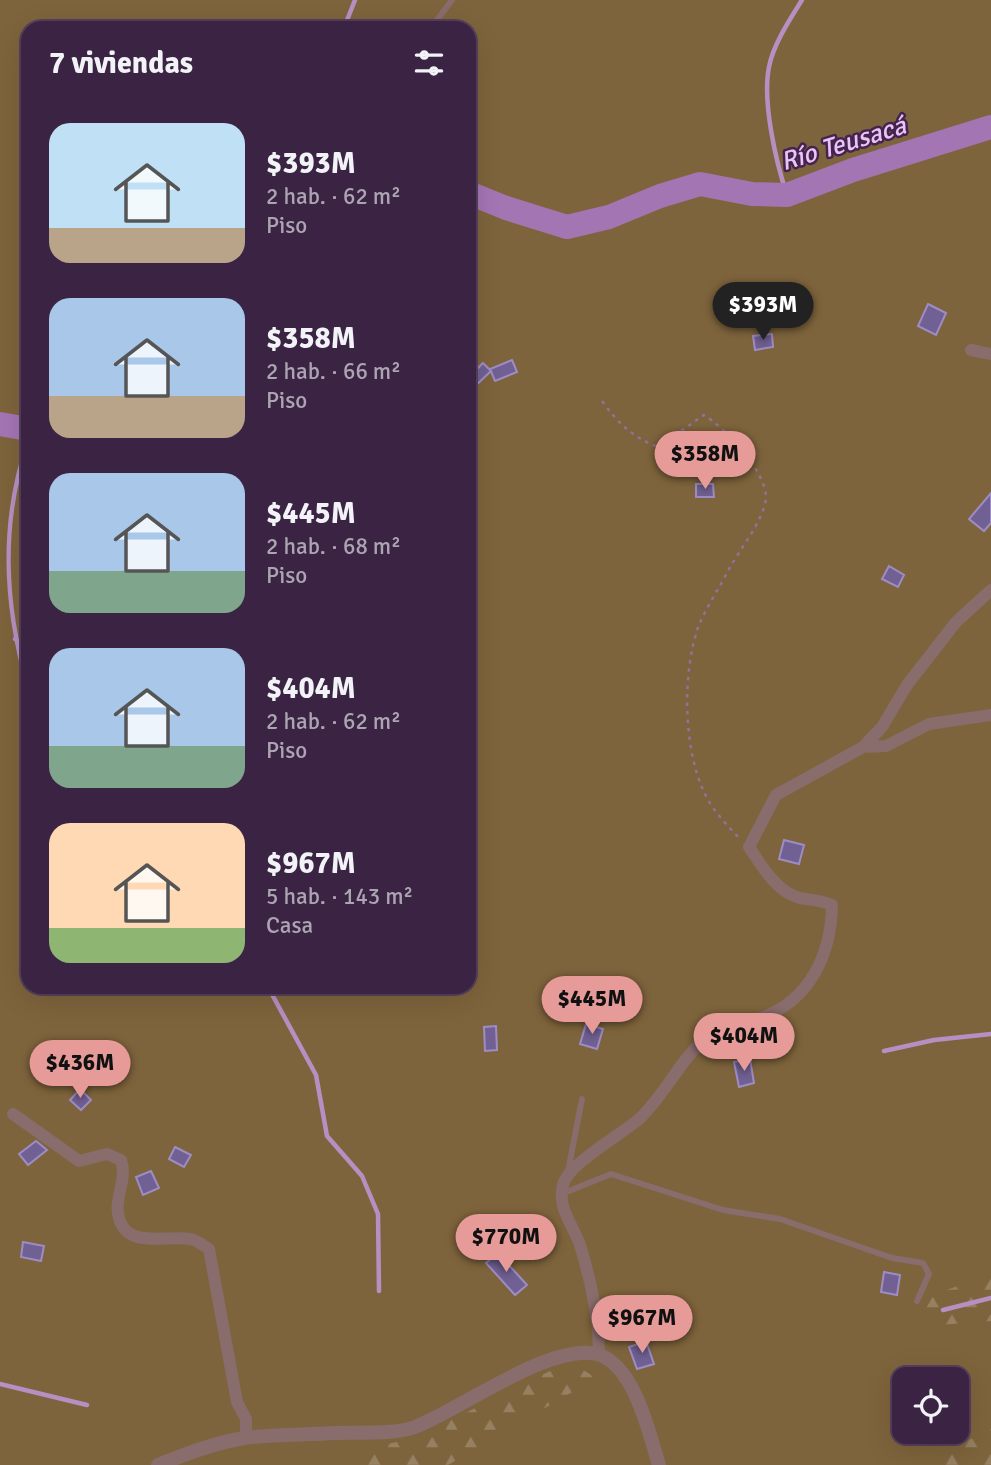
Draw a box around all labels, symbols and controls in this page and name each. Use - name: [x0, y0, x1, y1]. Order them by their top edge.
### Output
- icon: filters: [410, 44, 448, 82]
- text: 7 viviendas: [49, 45, 193, 82]
- water label: Río Teusacá: [777, 109, 912, 178]
- text: $393M: [266, 145, 356, 182]
- icon: home: [105, 151, 189, 235]
- text: 2 hab. · 62 m²: [266, 182, 401, 211]
- text: Piso: [266, 211, 307, 240]
- pin: $393M: [714, 282, 812, 342]
- text: $393M: [729, 290, 797, 319]
- text: $358M: [266, 320, 356, 357]
- icon: home: [105, 326, 189, 410]
- text: 2 hab. · 66 m²: [266, 357, 401, 386]
- text: Piso: [266, 386, 307, 415]
- pin: $358M: [656, 432, 754, 491]
- text: $358M: [671, 439, 739, 468]
- text: $445M: [266, 495, 356, 532]
- icon: home: [105, 501, 189, 585]
- text: 2 hab. · 68 m²: [266, 532, 401, 561]
- text: Piso: [266, 561, 307, 590]
- text: $404M: [266, 670, 356, 707]
- icon: home: [105, 676, 189, 760]
- text: 2 hab. · 62 m²: [266, 707, 401, 736]
- text: Piso: [266, 736, 307, 765]
- text: $967M: [266, 845, 356, 882]
- icon: home: [105, 851, 189, 935]
- text: 5 hab. · 143 m²: [266, 882, 413, 911]
- text: Casa: [266, 911, 313, 940]
- pin: $445M: [543, 976, 641, 1036]
- text: $445M: [558, 984, 626, 1013]
- pin: $404M: [695, 1014, 793, 1073]
- text: $404M: [710, 1021, 778, 1050]
- pin: $436M: [31, 1040, 129, 1100]
- text: $436M: [46, 1048, 114, 1077]
- pin: $770M: [457, 1214, 555, 1274]
- text: $770M: [472, 1222, 540, 1251]
- pin: $967M: [593, 1296, 691, 1355]
- text: $967M: [608, 1303, 676, 1332]
- map controls: [892, 1367, 969, 1444]
- button: locate: [892, 1367, 969, 1444]

